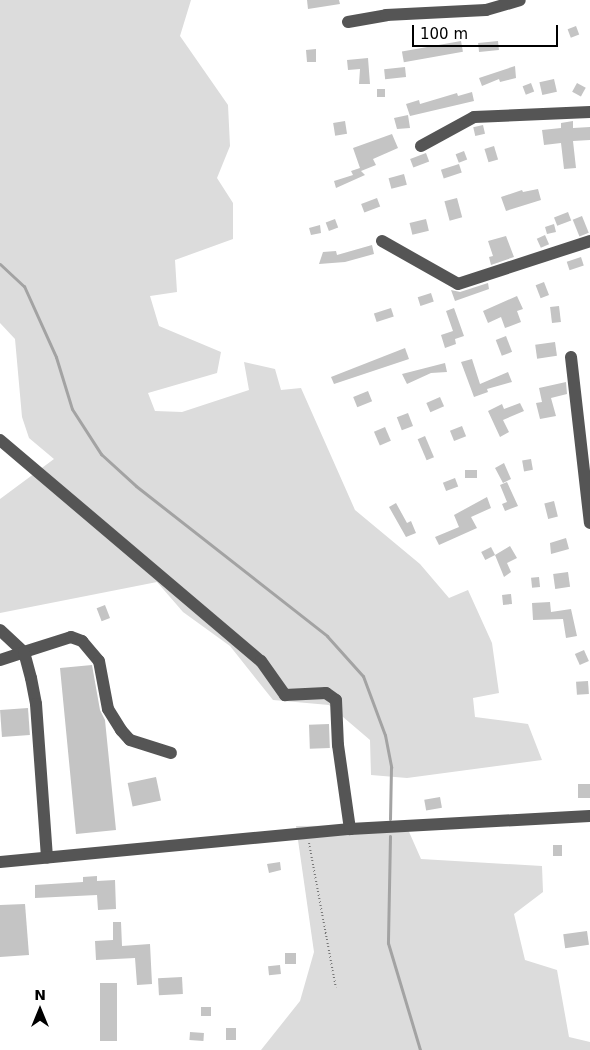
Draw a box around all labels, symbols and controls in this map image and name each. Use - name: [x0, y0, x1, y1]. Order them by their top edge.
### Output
- scale bar: [415, 15, 561, 47]
- text: 100 m: [420, 25, 468, 43]
- north arrow: [15, 985, 65, 1035]
- text: N: [34, 987, 46, 1003]

